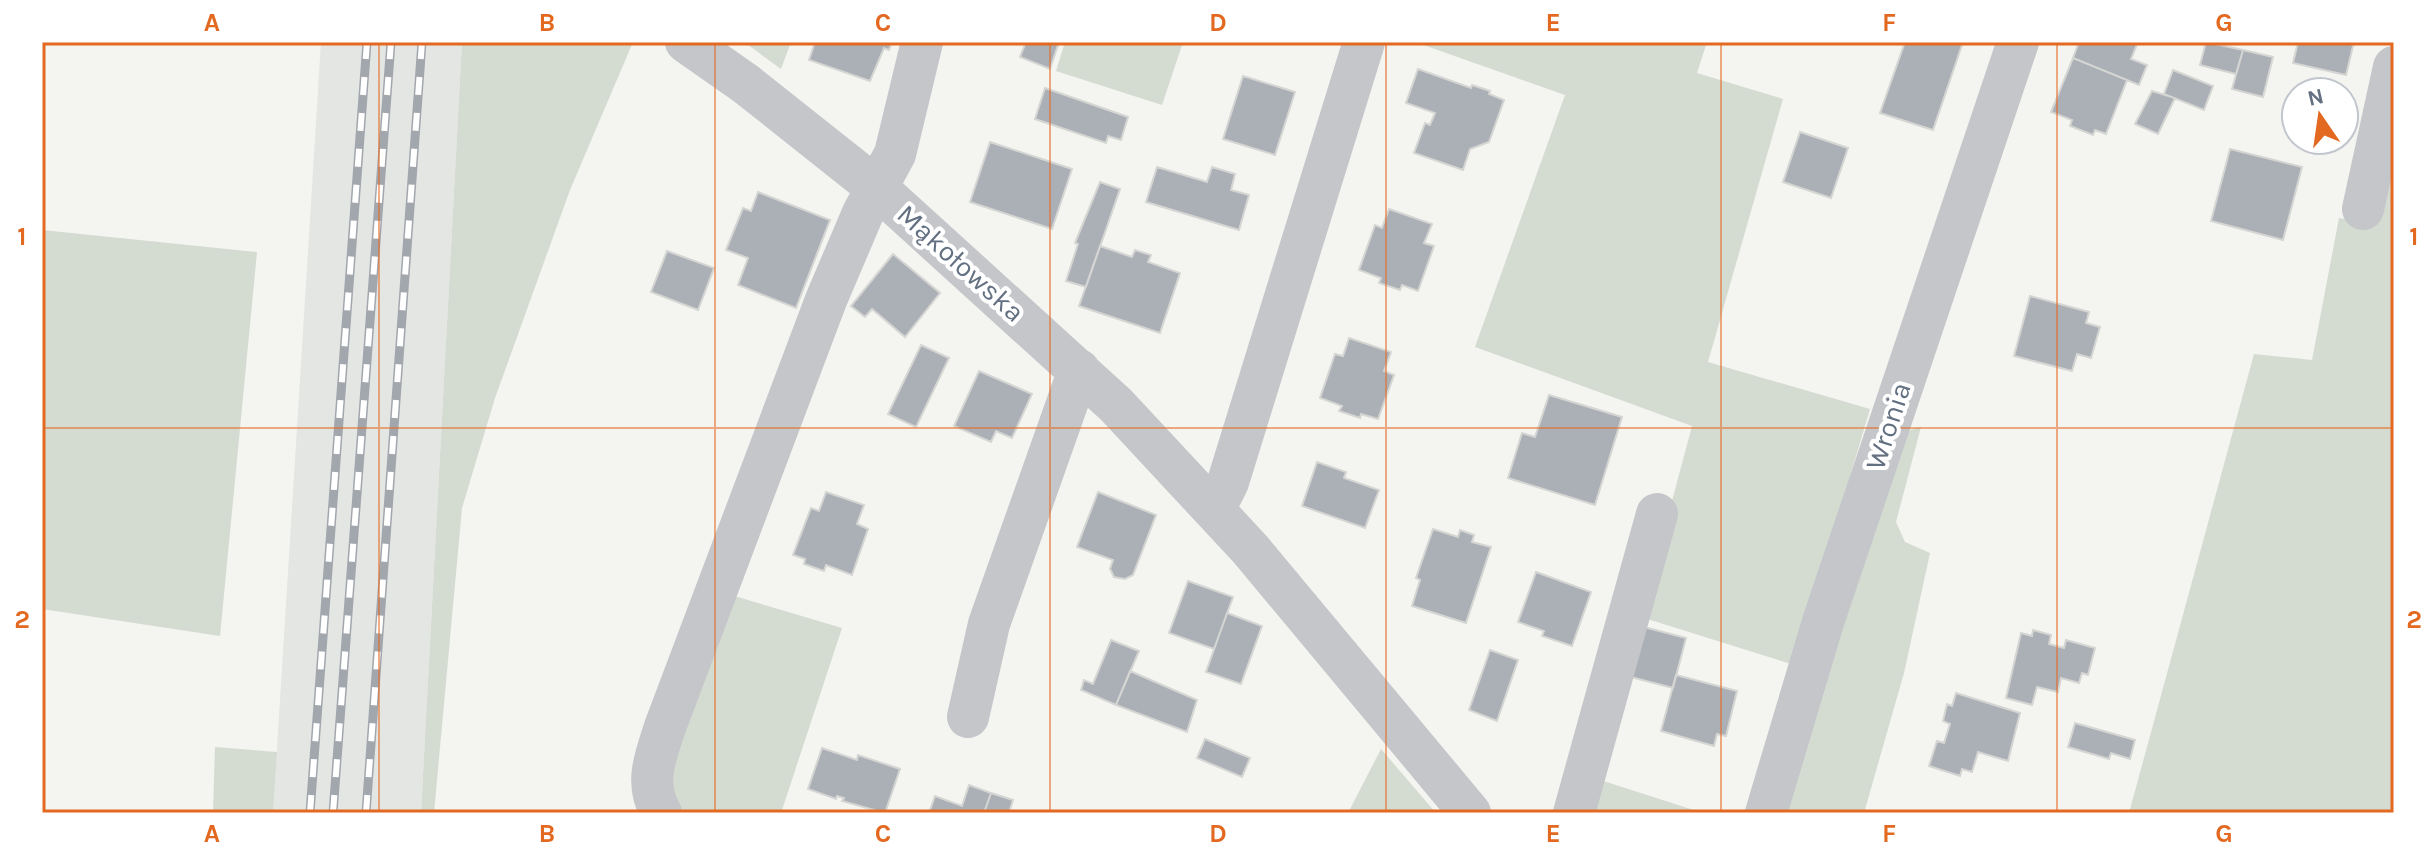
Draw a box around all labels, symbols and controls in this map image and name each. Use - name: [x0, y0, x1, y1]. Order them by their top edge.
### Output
- text: A: [204, 7, 220, 38]
- text: B: [539, 7, 555, 38]
- text: C: [875, 7, 891, 38]
- text: D: [1209, 7, 1227, 38]
- text: E: [1545, 7, 1561, 38]
- text: F: [1882, 7, 1896, 38]
- text: G: [2215, 7, 2233, 38]
- north arrow: [2280, 76, 2360, 156]
- text: N: [2305, 83, 2326, 112]
- street label: Mąkołowska: [891, 197, 1031, 329]
- text: 1: [17, 221, 27, 252]
- text: 1: [2409, 221, 2419, 252]
- street label: Wronia: [1858, 378, 1918, 474]
- text: 2: [14, 604, 30, 635]
- text: 2: [2406, 604, 2422, 635]
- text: A: [204, 818, 220, 849]
- text: B: [539, 818, 555, 849]
- text: C: [875, 818, 891, 849]
- text: D: [1209, 818, 1227, 849]
- text: E: [1545, 818, 1561, 849]
- text: F: [1882, 818, 1896, 849]
- text: G: [2215, 818, 2233, 849]

